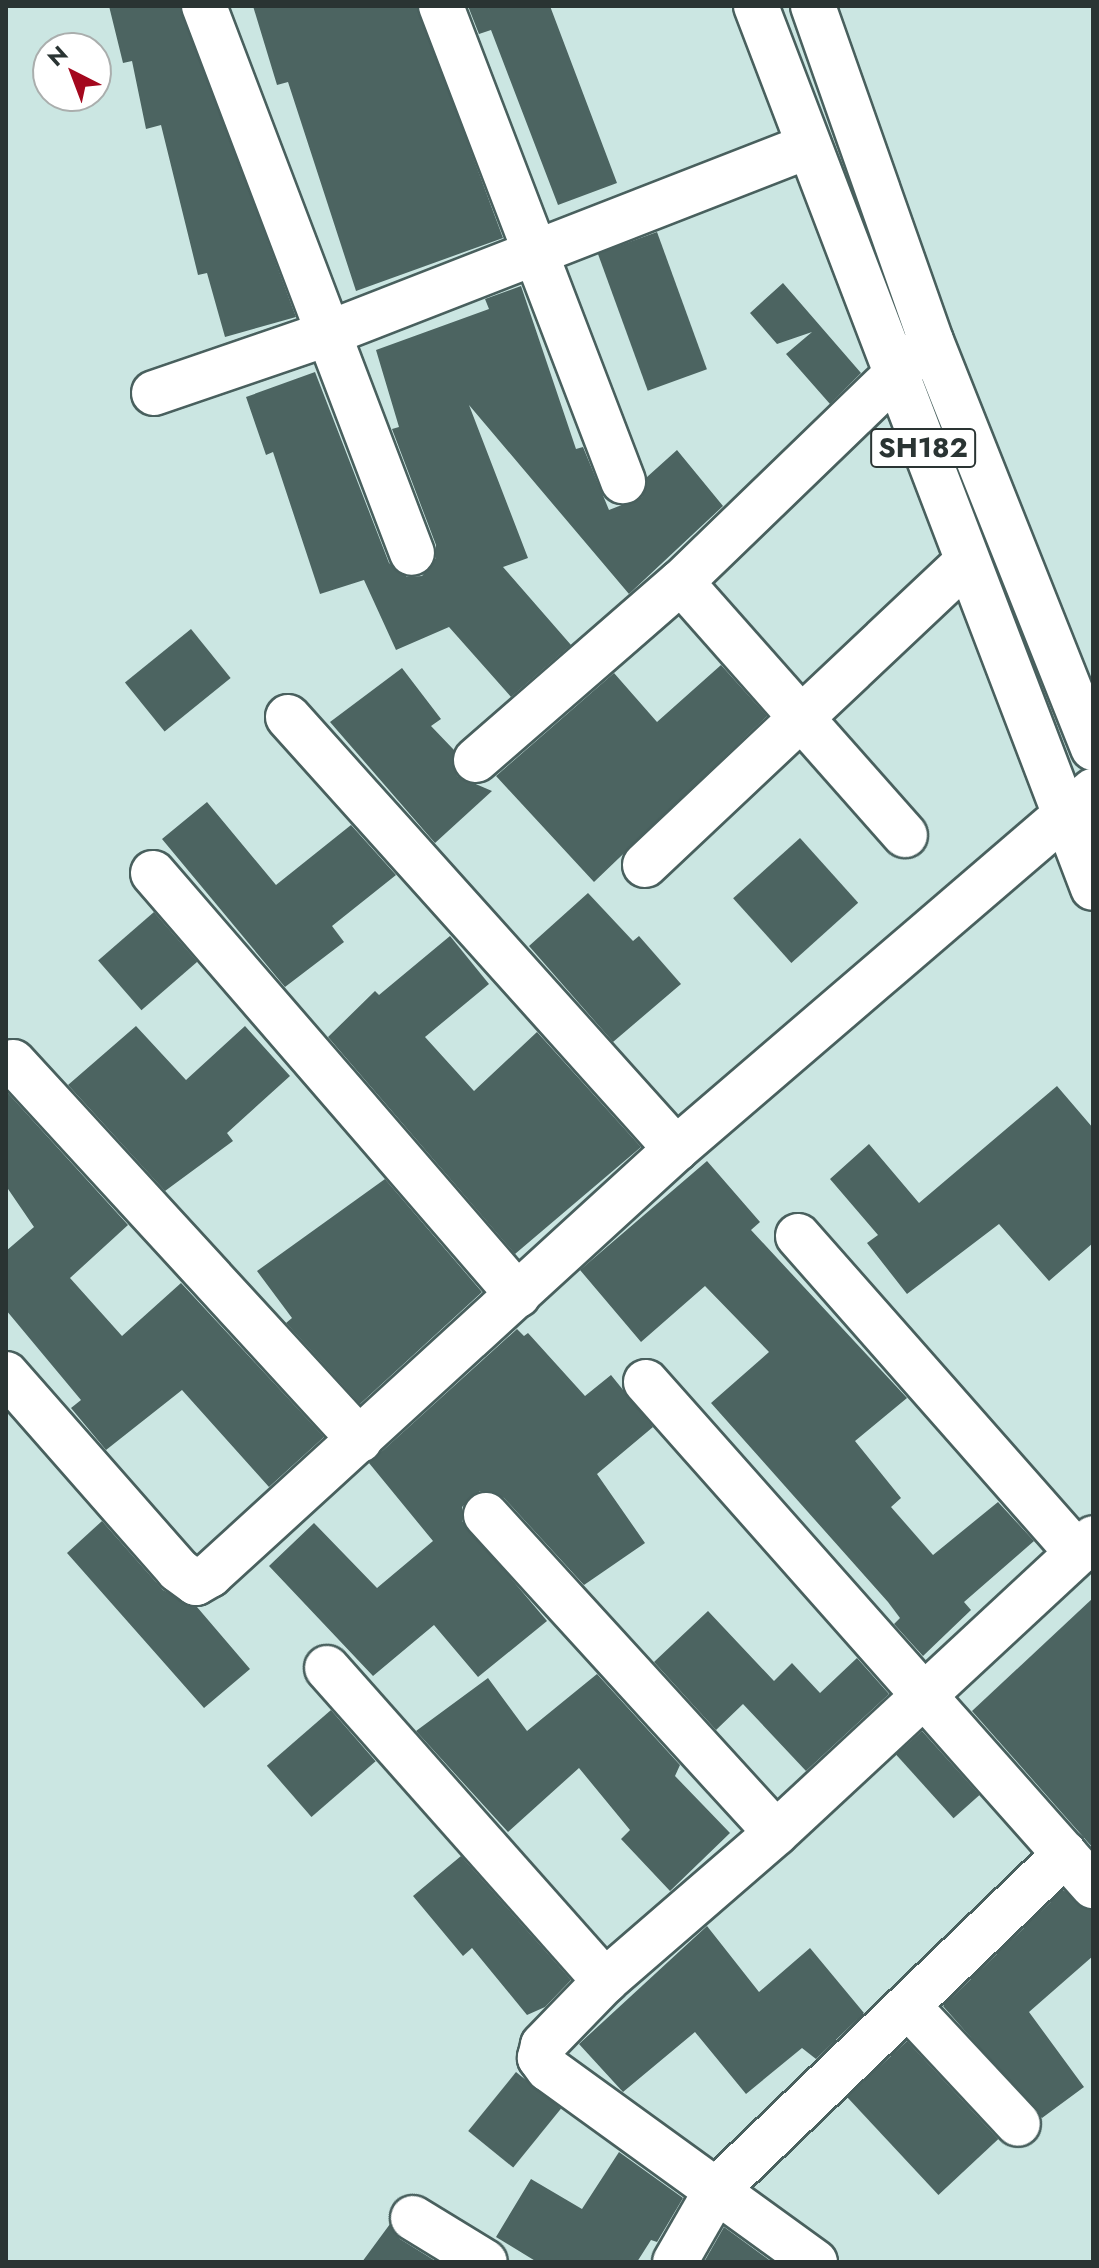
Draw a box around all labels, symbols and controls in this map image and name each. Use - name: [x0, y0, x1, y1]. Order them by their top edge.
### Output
- north arrow: [32, 32, 112, 112]
- text: N: [40, 38, 74, 73]
- road number: SH182: [869, 424, 977, 472]

